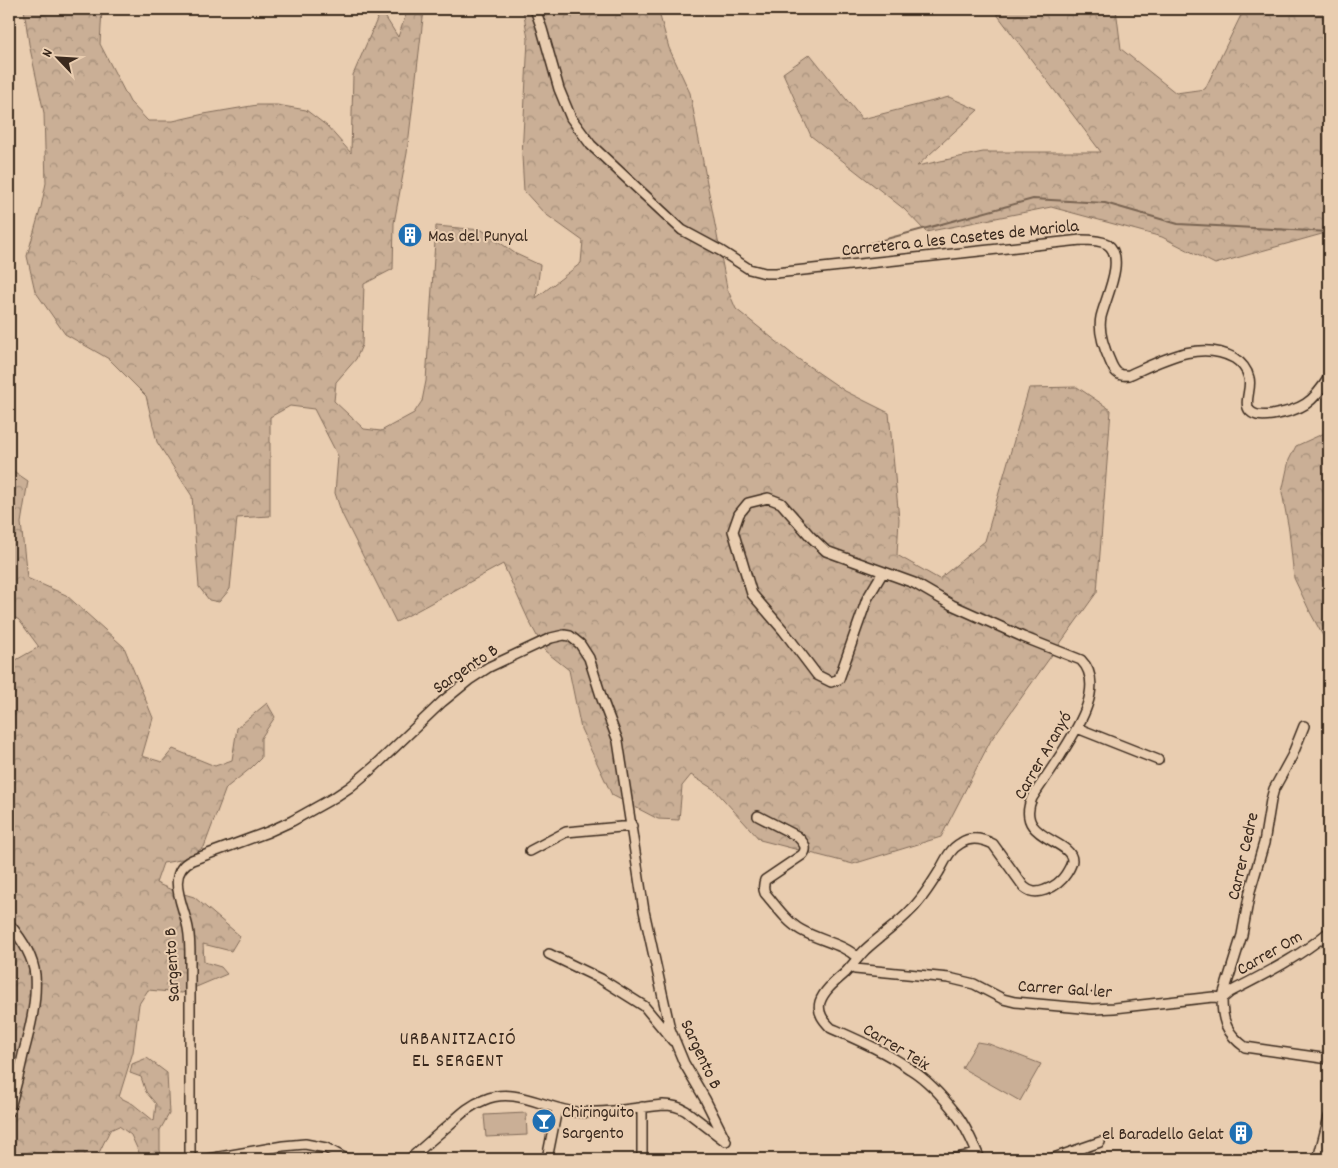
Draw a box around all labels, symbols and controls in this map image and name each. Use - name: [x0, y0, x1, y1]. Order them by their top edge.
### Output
- north arrow: [32, 32, 82, 82]
- text: N: [38, 46, 59, 61]
- street label: Carretera a les Casetes de Mariola: [841, 215, 1081, 264]
- building icon: Mas del Punyal: [397, 222, 423, 248]
- place label: Mas del Punyal: [428, 225, 528, 250]
- street label: Sargento B: [429, 639, 504, 701]
- street label: Carrer Aranyó: [1009, 708, 1079, 805]
- street label: Carrer Cedre: [1222, 810, 1267, 903]
- street label: Carrer Om: [1233, 925, 1308, 983]
- street label: Sargento B: [159, 927, 188, 1003]
- street label: Carrer Gal·ler: [1017, 975, 1113, 1006]
- street label: Sargento B: [673, 1016, 727, 1094]
- street label: Carrer Teix: [857, 1018, 934, 1078]
- district label: URBANITZACIÓ EL SERGENT: [399, 1027, 517, 1076]
- place label: Chiringuito Sargento: [562, 1101, 634, 1147]
- bar icon: Chiringuito Sargento: [531, 1108, 557, 1134]
- building icon: el Baradello Gelat: [1228, 1120, 1254, 1146]
- place label: el Baradello Gelat: [1102, 1123, 1224, 1148]

